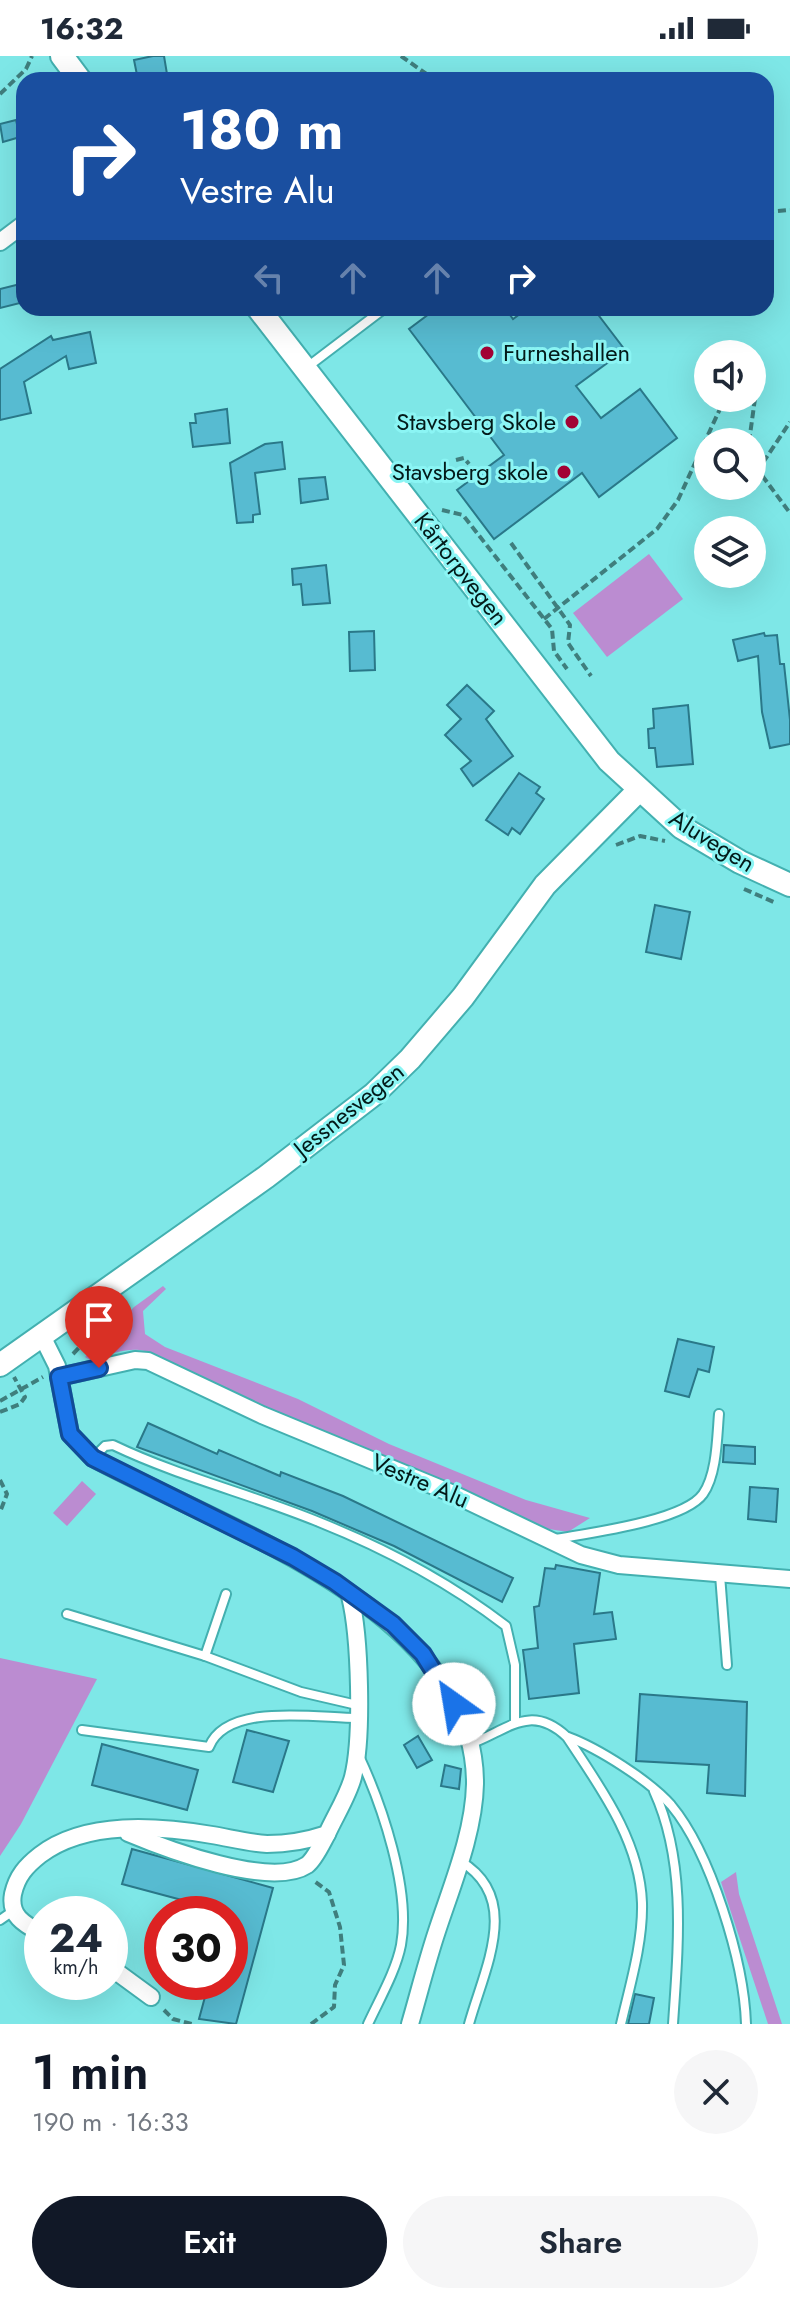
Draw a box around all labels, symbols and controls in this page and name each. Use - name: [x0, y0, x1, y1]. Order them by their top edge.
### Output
- text: 16:32: [40, 7, 123, 50]
- text: 180 m: [180, 89, 343, 170]
- icon: right: [48, 104, 152, 208]
- text: Vestre Alu: [180, 164, 335, 216]
- icon: left: [247, 256, 291, 300]
- icon: ahead: [331, 256, 375, 300]
- icon: ahead: [415, 256, 459, 300]
- icon: right: [499, 256, 543, 300]
- place label: Furneshallen: [503, 335, 630, 370]
- map controls: [694, 340, 766, 588]
- button: sound: [694, 340, 766, 412]
- marker: Furneshallen: [478, 344, 496, 362]
- place label: Stavsberg Skole: [396, 404, 556, 439]
- marker: Stavsberg Skole: [563, 413, 581, 431]
- button: search: [694, 428, 766, 500]
- place label: Stavsberg skole: [392, 454, 548, 489]
- marker: Stavsberg skole: [555, 463, 573, 481]
- street label: Kårtorpvegen: [406, 505, 517, 633]
- button: layers: [694, 516, 766, 588]
- street label: Aluvegen: [663, 801, 762, 881]
- street label: Jessnesvegen: [284, 1054, 411, 1167]
- pin: [65, 1286, 133, 1368]
- icon: arrive: [77, 1298, 121, 1342]
- street label: Vestre Alu: [366, 1444, 474, 1517]
- position arrow: [412, 1662, 496, 1746]
- speed limit sign: 30: [144, 1896, 248, 2000]
- text: 24: [49, 1909, 103, 1967]
- text: km/h: [53, 1953, 99, 1982]
- text: 1 min: [32, 2038, 149, 2107]
- button: close: [674, 2050, 758, 2134]
- text: 190 m · 16:33: [32, 2103, 189, 2141]
- button: Exit: [32, 2196, 387, 2288]
- button: Share: [403, 2196, 758, 2288]

